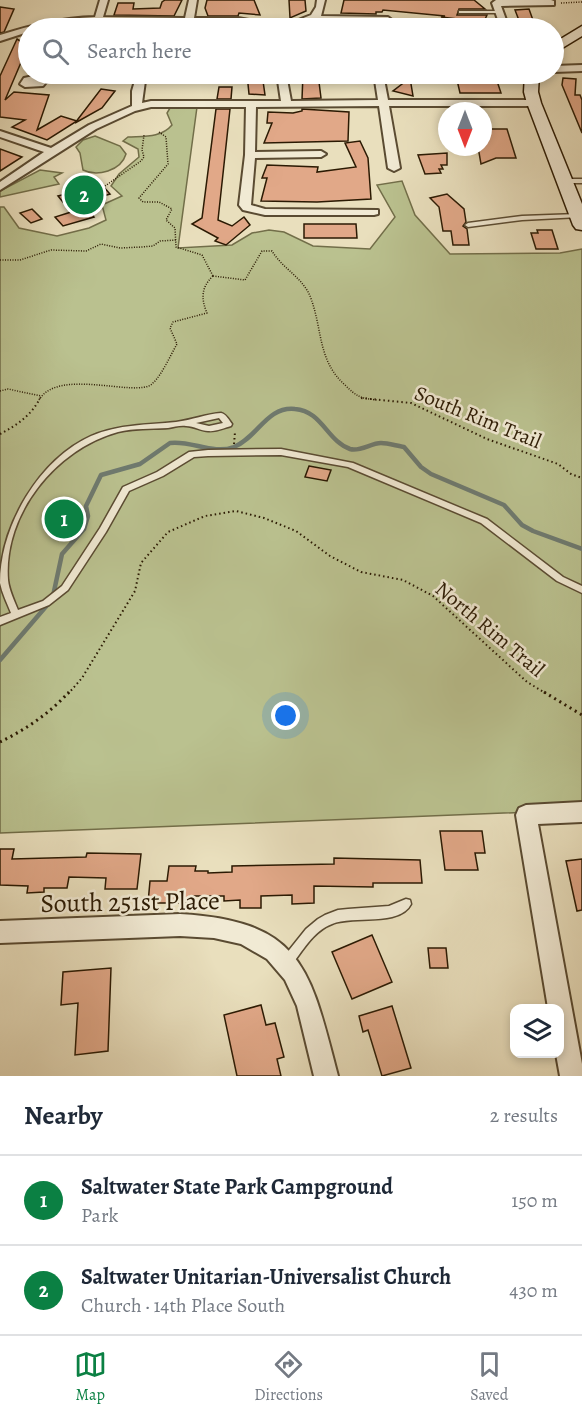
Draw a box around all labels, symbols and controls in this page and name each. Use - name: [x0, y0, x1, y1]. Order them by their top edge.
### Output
- search box: [18, 18, 564, 84]
- icon: search: [39, 35, 72, 68]
- text: Search here: [87, 36, 192, 66]
- north arrow: [438, 102, 492, 156]
- pin: 2: [64, 172, 104, 218]
- street label: South Rim Trail: [410, 379, 546, 455]
- pin: 1: [44, 496, 84, 542]
- street label: North Rim Trail: [429, 575, 551, 683]
- your location: [271, 701, 300, 730]
- street label: South 251st Place: [40, 883, 220, 921]
- map controls: [510, 1004, 564, 1058]
- button: layers: [510, 1004, 564, 1058]
- text: Nearby: [24, 1098, 103, 1133]
- text: 2 results: [490, 1102, 558, 1129]
- text: Saltwater State Park Campground: [81, 1172, 393, 1202]
- text: 1: [40, 1187, 47, 1214]
- text: 150 m: [511, 1187, 558, 1214]
- text: Park: [81, 1202, 119, 1229]
- text: Saltwater Unitarian-Universalist Church: [81, 1262, 451, 1292]
- text: 2: [39, 1277, 48, 1304]
- text: 430 m: [509, 1277, 558, 1304]
- text: Church · 14th Place South: [81, 1292, 285, 1319]
- tab: Map: [74, 1348, 107, 1406]
- tab: Directions: [254, 1348, 323, 1406]
- tab: Saved: [470, 1348, 508, 1406]

